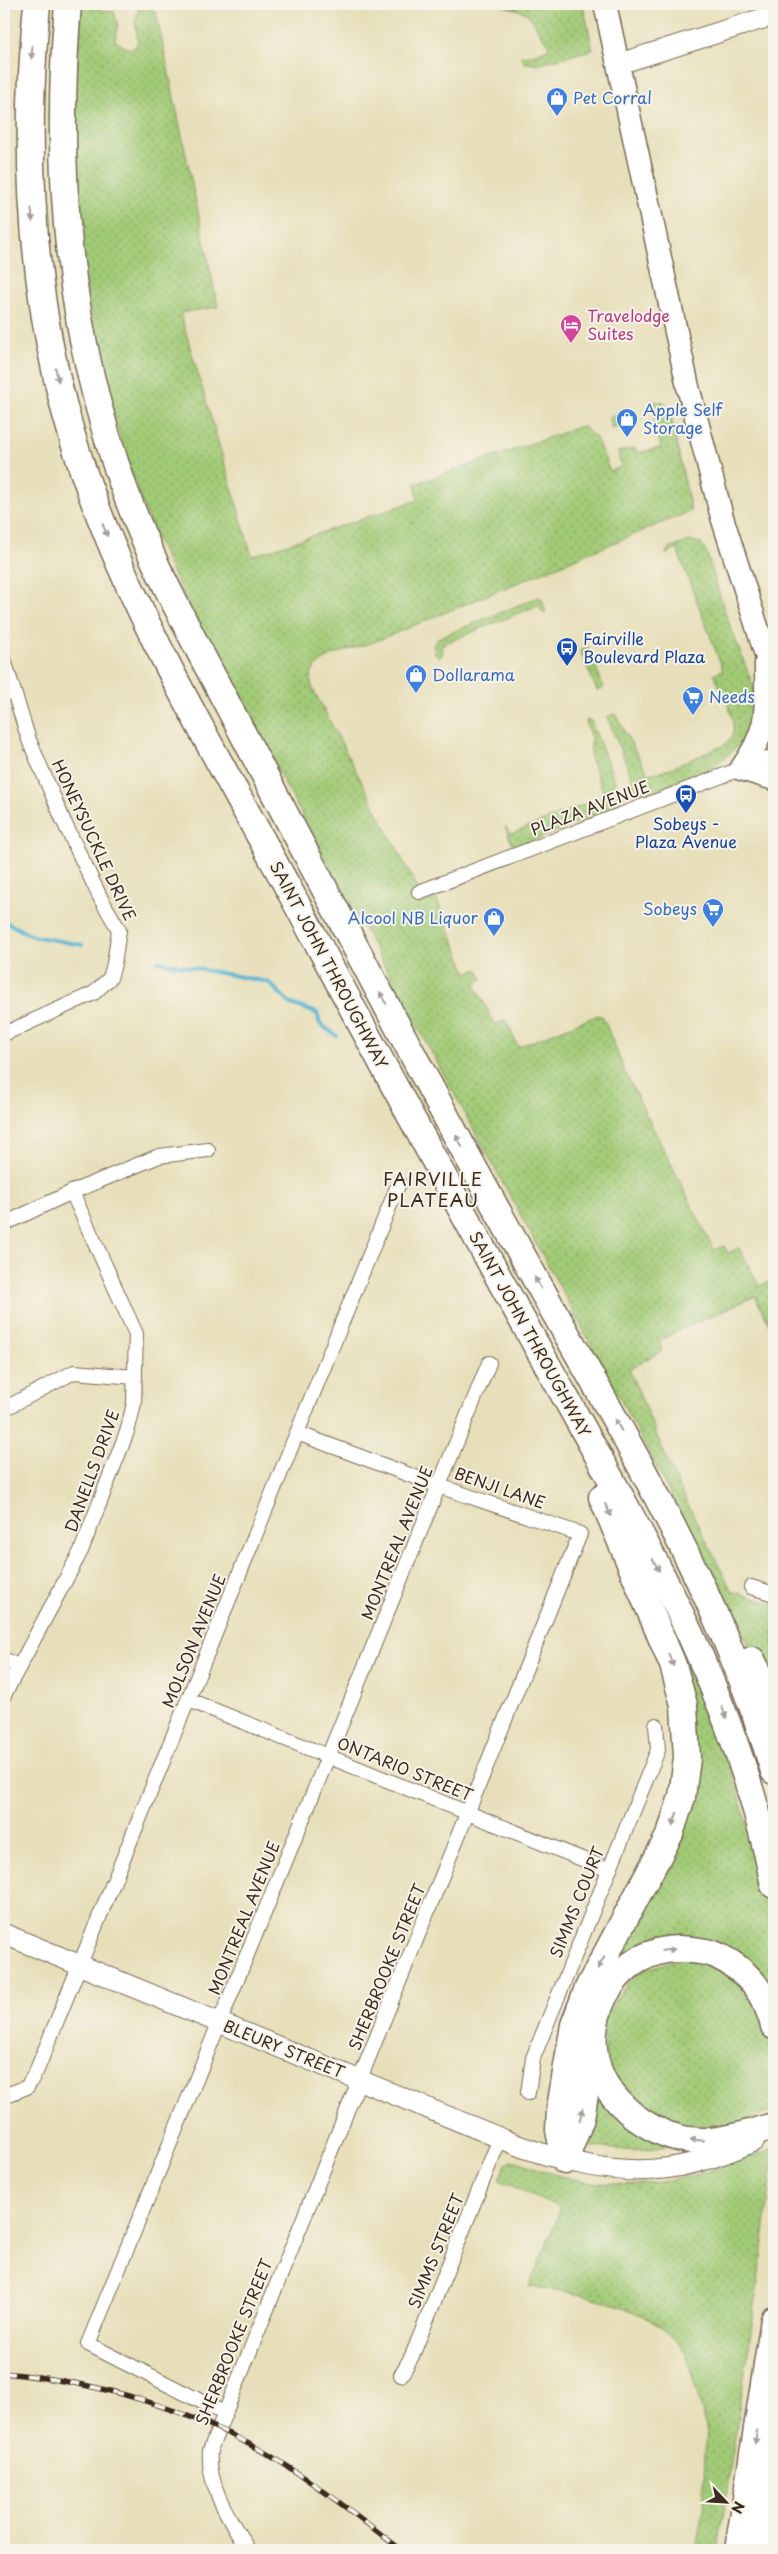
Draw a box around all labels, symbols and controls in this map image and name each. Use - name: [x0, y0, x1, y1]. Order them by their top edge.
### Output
- one-way arrow: [28, 45, 36, 61]
- place label: Pet Corral: [573, 85, 652, 109]
- shop icon: Pet Corral: [545, 86, 569, 117]
- one-way arrow: [28, 207, 36, 223]
- place label: Travelodge Suites: [587, 303, 670, 345]
- hotel icon: Travelodge Suites: [559, 313, 583, 344]
- one-way arrow: [53, 367, 61, 383]
- place label: Apple Self Storage: [643, 397, 723, 439]
- shop icon: Apple Self Storage: [615, 407, 639, 438]
- one-way arrow: [102, 523, 110, 537]
- place label: Fairville Boulevard Plaza: [583, 626, 706, 668]
- bus stop icon: Fairville Boulevard Plaza: [555, 636, 579, 667]
- place label: Dollarama: [432, 662, 515, 686]
- shop icon: Dollarama: [404, 663, 428, 694]
- place label: Needs: [709, 684, 755, 708]
- supermarket icon: Needs: [681, 685, 705, 716]
- street label: HONEYSUCKLE DRIVE: [47, 755, 143, 924]
- street label: PLAZA AVENUE: [527, 773, 652, 841]
- bus stop icon: Sobeys - Plaza Avenue: [674, 783, 698, 814]
- place label: Sobeys - Plaza Avenue: [635, 811, 737, 853]
- street label: SAINT JOHN THROUGHWAY: [265, 856, 395, 1073]
- place label: Sobeys: [643, 896, 697, 920]
- supermarket icon: Sobeys: [701, 897, 725, 928]
- place label: Alcool NB Liquor: [348, 905, 479, 929]
- shop icon: Alcool NB Liquor: [482, 906, 506, 937]
- one-way arrow: [379, 991, 387, 1005]
- one-way arrow: [455, 1134, 463, 1149]
- district label: FAIRVILLE PLATEAU: [383, 1165, 483, 1213]
- street label: SAINT JOHN THROUGHWAY: [464, 1226, 598, 1441]
- one-way arrow: [534, 1276, 542, 1291]
- street label: DANELLS DRIVE: [58, 1406, 124, 1535]
- one-way arrow: [614, 1418, 623, 1431]
- street label: BENJI LANE: [452, 1460, 549, 1514]
- street label: MONTREAL AVENUE: [354, 1462, 438, 1623]
- one-way arrow: [604, 1503, 612, 1517]
- one-way arrow: [652, 1557, 660, 1572]
- street label: MOLSON AVENUE: [155, 1570, 231, 1711]
- one-way arrow: [667, 1653, 675, 1668]
- one-way arrow: [720, 1705, 728, 1719]
- street label: ONTARIO STREET: [334, 1730, 477, 1806]
- one-way arrow: [671, 1812, 679, 1827]
- street label: MONTREAL AVENUE: [201, 1837, 285, 1998]
- street label: SIMMS COURT: [543, 1842, 609, 1961]
- street label: SHERBROOKE STREET: [342, 1880, 430, 2053]
- one-way arrow: [660, 1946, 676, 1954]
- one-way arrow: [597, 1956, 605, 1971]
- street label: BLEURY STREET: [220, 2013, 349, 2083]
- one-way arrow: [577, 2107, 585, 2122]
- one-way arrow: [688, 2136, 704, 2144]
- street label: SIMMS STREET: [401, 2190, 469, 2312]
- street label: SHERBROOKE STREET: [189, 2255, 277, 2428]
- one-way arrow: [752, 2429, 760, 2445]
- north arrow: [700, 2476, 750, 2526]
- text: N: [726, 2498, 750, 2517]

